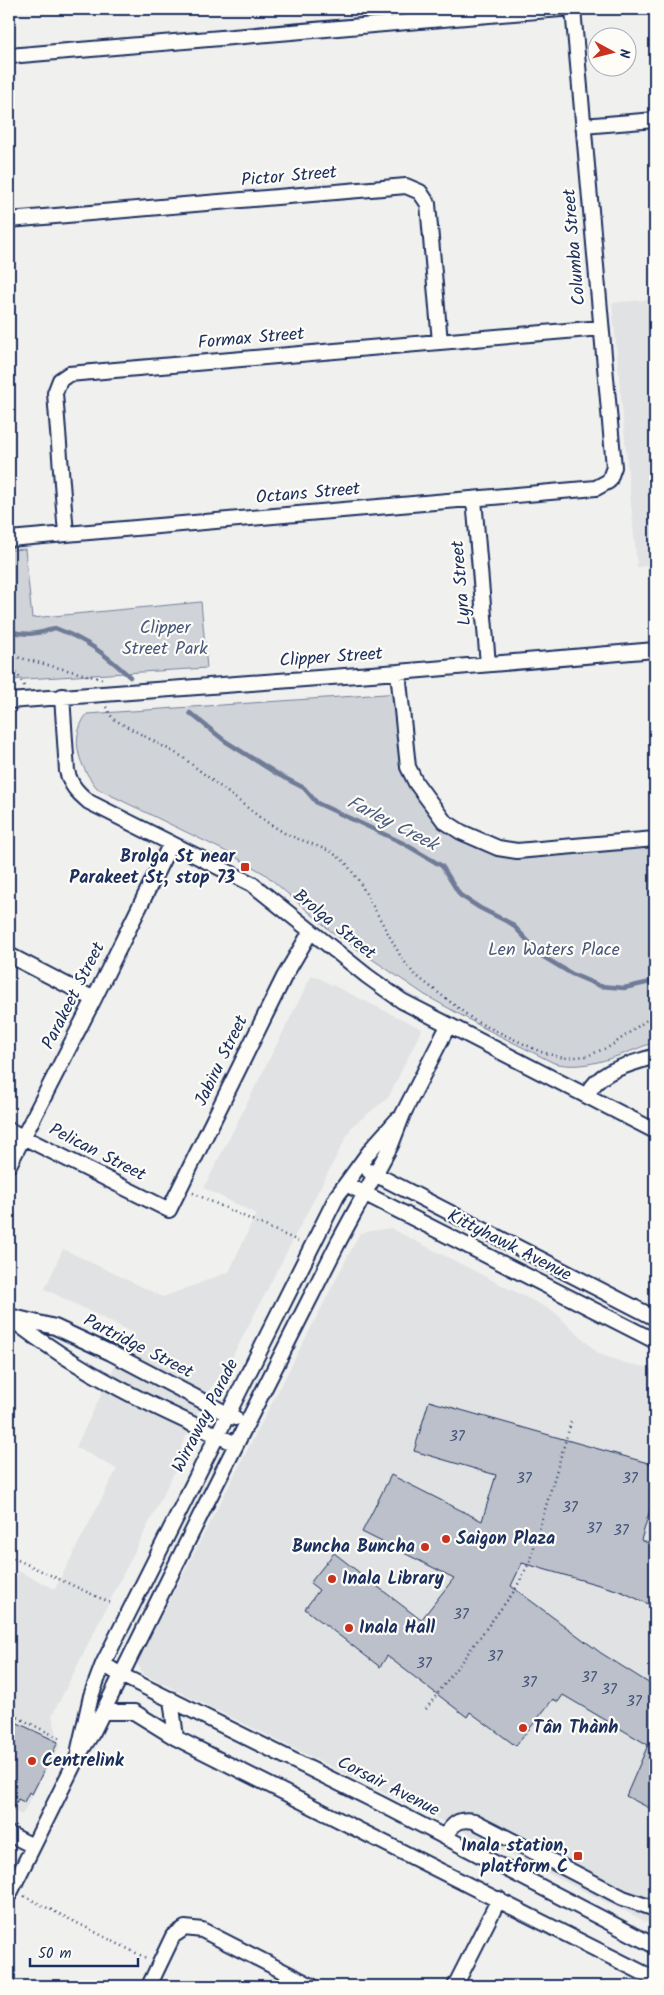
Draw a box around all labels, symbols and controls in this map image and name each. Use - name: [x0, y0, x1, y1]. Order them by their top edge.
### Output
- north arrow: [586, 28, 636, 78]
- text: N: [612, 48, 635, 59]
- street label: Pictor Street: [240, 158, 339, 196]
- street label: Columba Street: [555, 186, 595, 307]
- street label: Formax Street: [197, 320, 307, 358]
- street label: Octans Street: [255, 475, 362, 513]
- street label: Lyra Street: [444, 538, 480, 627]
- park label: Clipper Street Park: [122, 614, 208, 664]
- street label: Clipper Street: [278, 640, 385, 676]
- water label: Farley Creek: [341, 788, 445, 861]
- place label: Brolga St near Parakeet St, stop 73: [69, 843, 236, 893]
- marker: Brolga St near Parakeet St, stop 73: [239, 861, 251, 873]
- street label: Brolga Street: [286, 882, 383, 968]
- street label: Parakeet Street: [35, 936, 114, 1055]
- park label: Len Waters Place: [488, 936, 620, 965]
- street label: Jabiru Street: [187, 1010, 257, 1111]
- street label: Pelican Street: [43, 1116, 151, 1190]
- street label: Kittyhawk Avenue: [442, 1202, 576, 1290]
- street label: Partridge Street: [78, 1307, 199, 1388]
- street label: Wirraway Parade: [165, 1354, 247, 1478]
- house number: 37: [449, 1425, 466, 1449]
- house number: 37: [516, 1467, 533, 1491]
- house number: 37: [622, 1467, 639, 1491]
- house number: 37: [562, 1496, 579, 1520]
- house number: 37: [586, 1517, 603, 1541]
- house number: 37: [613, 1519, 630, 1543]
- place label: Saigon Plaza: [456, 1525, 555, 1554]
- place label: Buncha Buncha: [292, 1533, 415, 1562]
- marker: Saigon Plaza: [440, 1533, 452, 1545]
- marker: Buncha Buncha: [419, 1541, 431, 1553]
- place label: Inala Library: [342, 1565, 445, 1594]
- marker: Inala Library: [326, 1573, 338, 1585]
- house number: 37: [453, 1603, 470, 1627]
- place label: Inala Hall: [359, 1614, 435, 1643]
- marker: Inala Hall: [343, 1622, 355, 1634]
- house number: 37: [487, 1645, 504, 1669]
- house number: 37: [416, 1652, 433, 1676]
- house number: 37: [581, 1666, 598, 1690]
- house number: 37: [521, 1671, 538, 1695]
- house number: 37: [601, 1678, 618, 1702]
- house number: 37: [626, 1690, 643, 1714]
- place label: Tân Thành: [533, 1714, 618, 1743]
- marker: Tân Thành: [517, 1722, 529, 1734]
- place label: Centrelink: [42, 1747, 125, 1776]
- street label: Corsair Avenue: [332, 1749, 444, 1825]
- marker: Centrelink: [26, 1755, 38, 1767]
- place label: Inala station, platform C: [461, 1832, 568, 1882]
- marker: Inala station, platform C: [572, 1850, 584, 1862]
- scale bar: [30, 1935, 138, 1967]
- text: 50 m: [38, 1942, 72, 1966]

